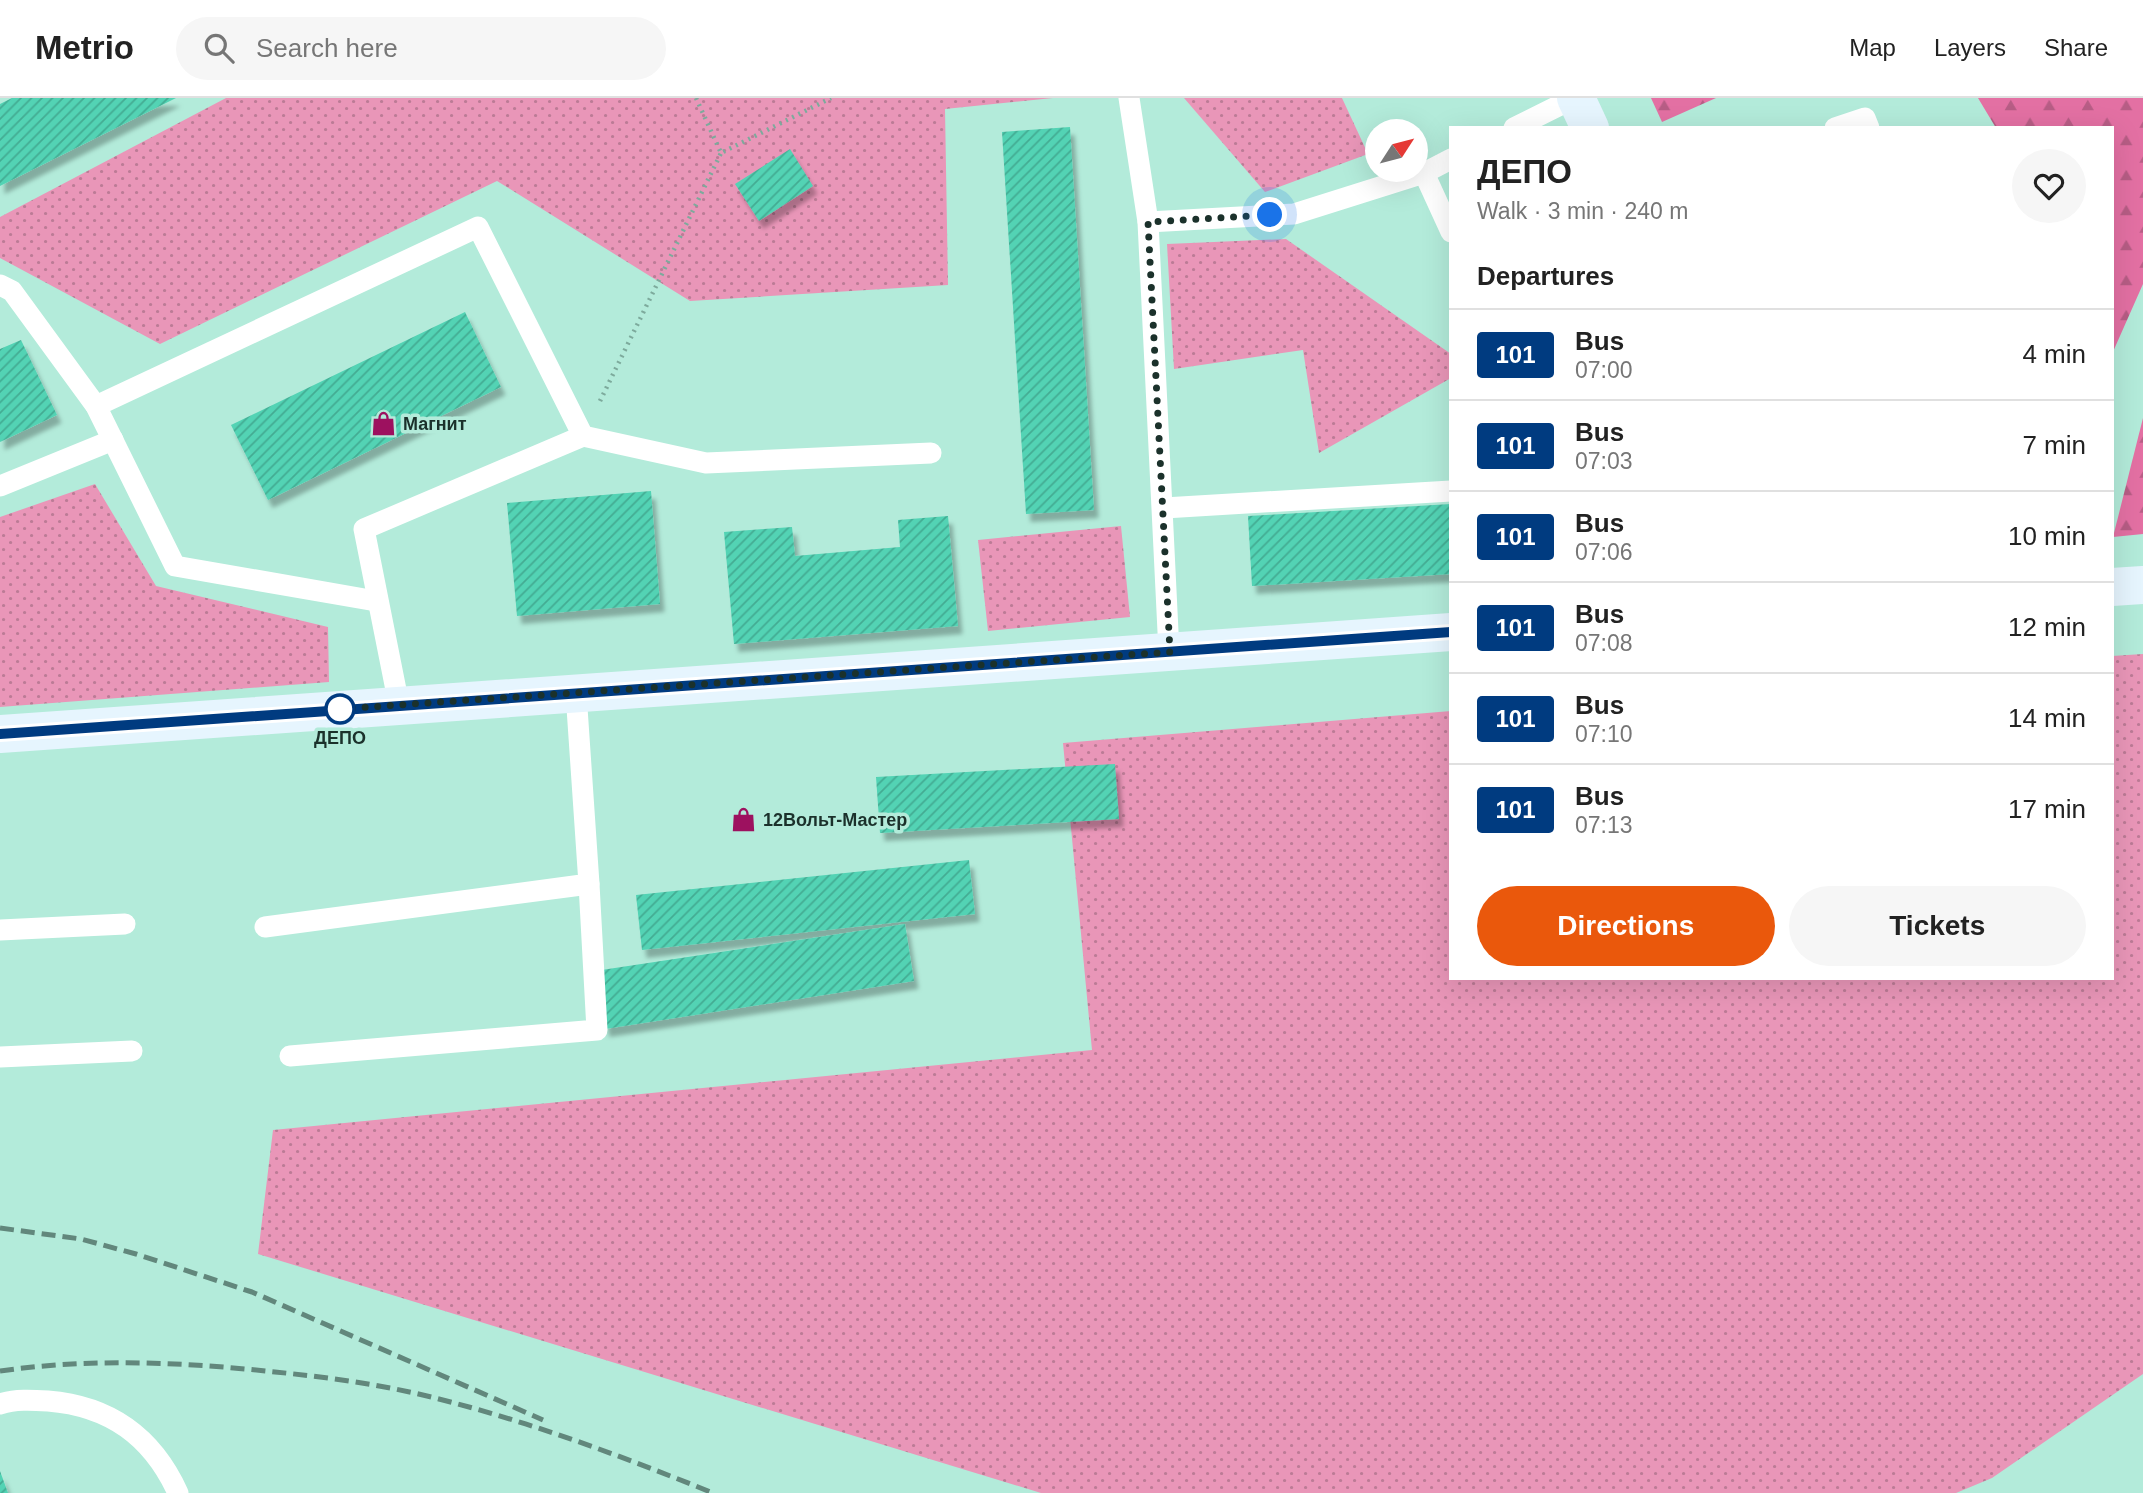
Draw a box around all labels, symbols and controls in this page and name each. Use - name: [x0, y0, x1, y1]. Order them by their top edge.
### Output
- search box: [176, 17, 666, 80]
- text: Metrio: [35, 29, 134, 66]
- icon: search: [200, 29, 238, 67]
- text: Search here: [256, 33, 398, 63]
- text: Map: [1849, 34, 1896, 61]
- text: Layers: [1934, 34, 2006, 61]
- text: Share: [2044, 34, 2108, 61]
- north arrow: [1365, 119, 1428, 182]
- map controls: [1365, 119, 1428, 182]
- button: heart: [2012, 149, 2086, 223]
- text: ДЕПО: [1477, 153, 1572, 190]
- your location: [1252, 197, 1287, 232]
- text: Walk · 3 min · 240 m: [1477, 198, 1688, 224]
- text: Departures: [1477, 261, 1614, 291]
- text: Bus: [1575, 326, 1624, 356]
- text: 4 min: [2022, 339, 2086, 369]
- text: 101: [1495, 341, 1536, 368]
- text: 07:00: [1575, 357, 1633, 383]
- shop icon: Магнит: [369, 410, 397, 438]
- place label: Магнит: [403, 414, 467, 434]
- text: Bus: [1575, 417, 1624, 447]
- text: 7 min: [2022, 430, 2086, 460]
- text: 101: [1495, 432, 1536, 459]
- text: 07:03: [1575, 448, 1633, 474]
- text: Bus: [1575, 508, 1624, 538]
- text: 10 min: [2008, 521, 2086, 551]
- text: 101: [1495, 523, 1536, 550]
- text: 07:06: [1575, 539, 1633, 565]
- text: Bus: [1575, 599, 1624, 629]
- text: 12 min: [2008, 612, 2086, 642]
- text: 101: [1495, 614, 1536, 641]
- text: 07:08: [1575, 630, 1633, 656]
- text: Bus: [1575, 690, 1624, 720]
- marker: ДЕПО: [325, 694, 355, 724]
- text: 14 min: [2008, 703, 2086, 733]
- text: 101: [1495, 705, 1536, 732]
- text: 07:10: [1575, 721, 1633, 747]
- place label: ДЕПО: [314, 728, 366, 748]
- text: Bus: [1575, 781, 1624, 811]
- text: 17 min: [2008, 794, 2086, 824]
- text: 101: [1495, 796, 1536, 823]
- shop icon: 12Вольт-Мастер: [729, 806, 757, 834]
- place label: 12Вольт-Мастер: [763, 810, 907, 830]
- text: 07:13: [1575, 812, 1633, 838]
- button: Directions: [1477, 886, 1775, 966]
- button: Tickets: [1789, 886, 2086, 966]

